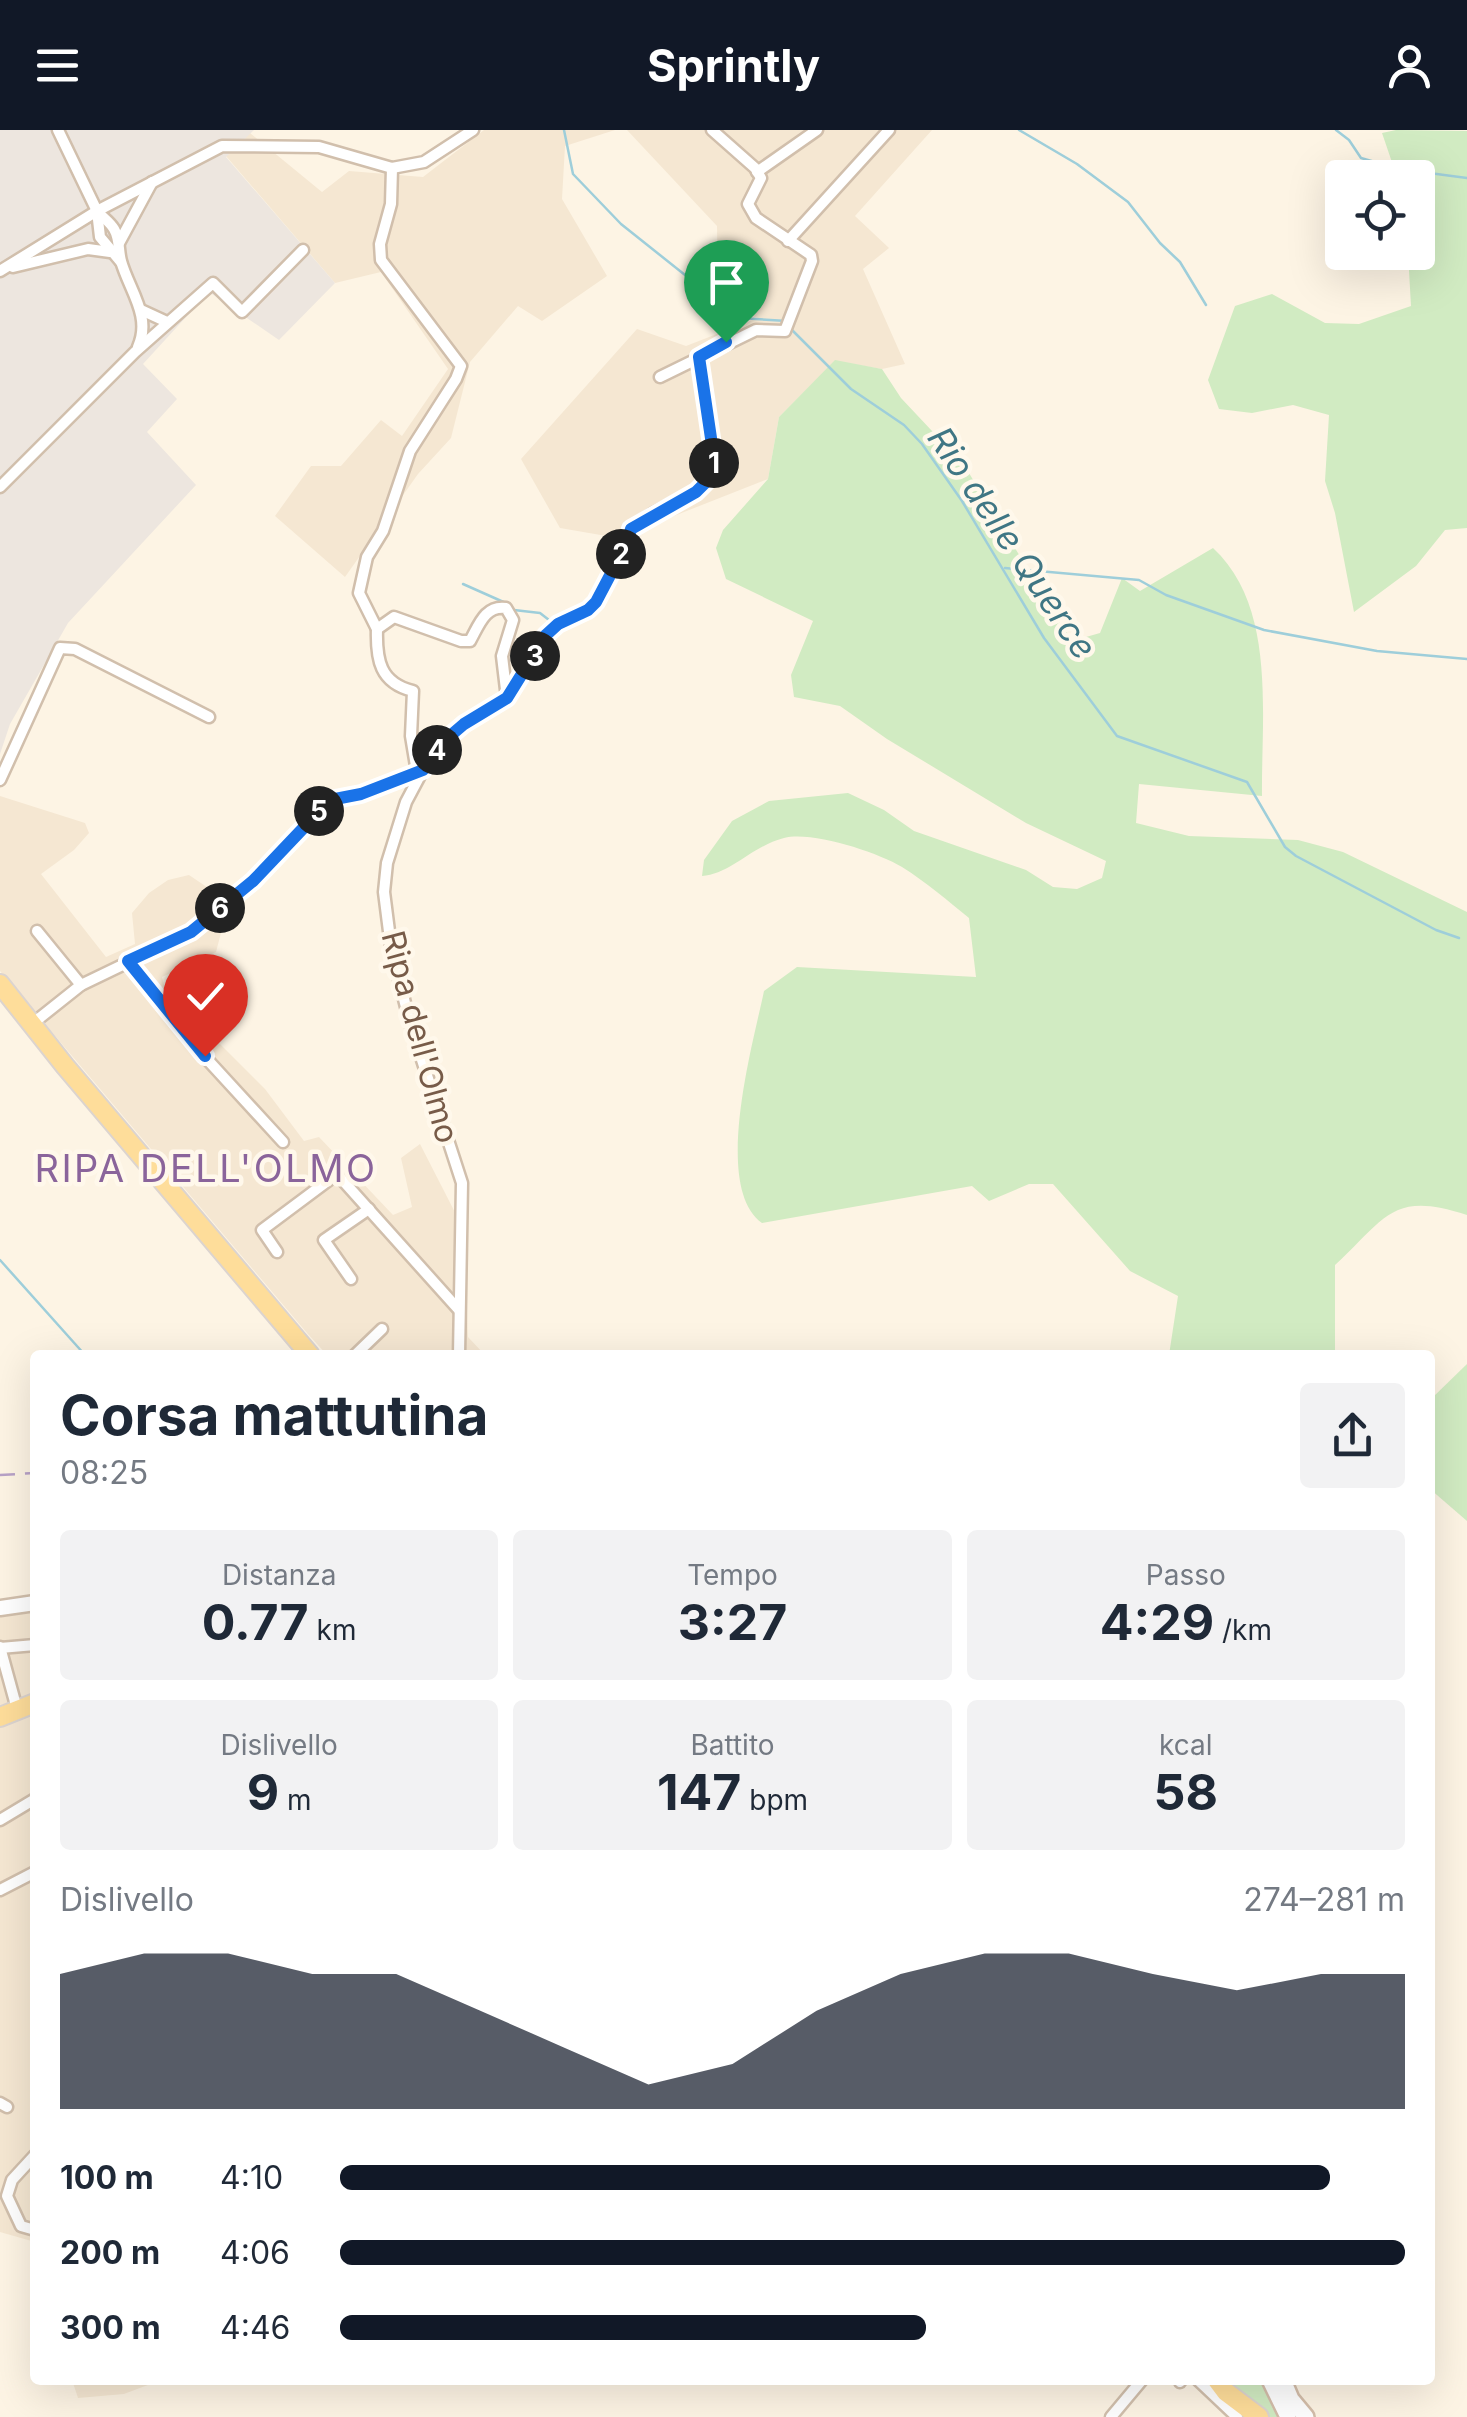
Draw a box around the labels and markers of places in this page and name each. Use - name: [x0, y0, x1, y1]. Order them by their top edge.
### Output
- pin: [684, 240, 769, 343]
- pin: 1: [689, 438, 739, 488]
- pin: 2: [596, 529, 646, 579]
- pin: 3: [510, 631, 560, 681]
- pin: 4: [412, 725, 462, 775]
- pin: 5: [294, 786, 344, 836]
- pin: 6: [195, 883, 245, 933]
- pin: [163, 954, 248, 1057]

